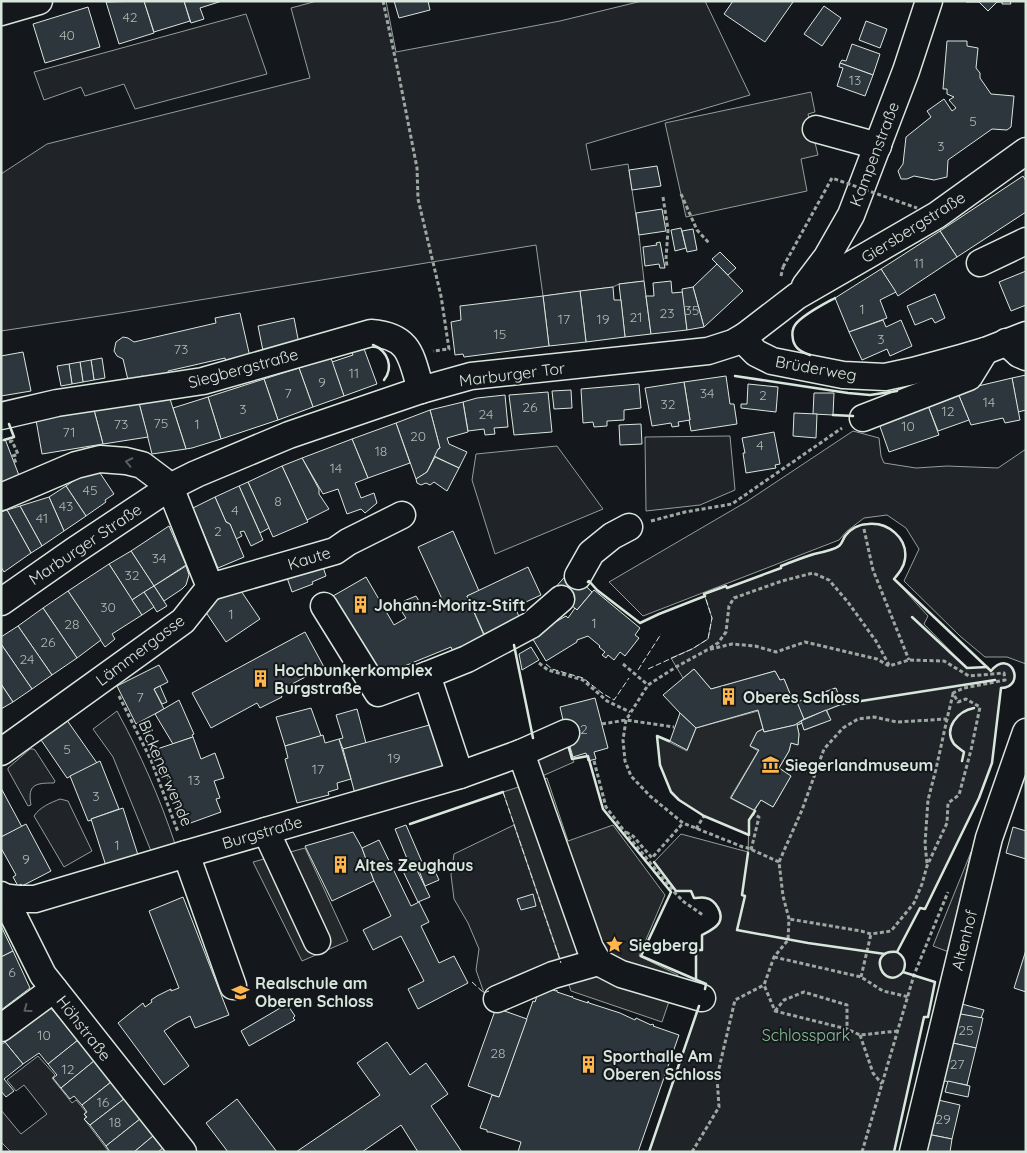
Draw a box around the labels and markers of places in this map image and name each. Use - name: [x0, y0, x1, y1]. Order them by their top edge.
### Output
- building icon: Johann-Moritz-Stift: [350, 595, 370, 615]
- place label: Johann-Moritz-Stift: [374, 595, 526, 615]
- place label: Hochbunkerkomplex Burgstraße: [274, 660, 432, 698]
- building icon: Hochbunkerkomplex Burgstraße: [250, 669, 270, 689]
- building icon: Oberes Schloss: [719, 687, 739, 707]
- place label: Oberes Schloss: [743, 687, 860, 707]
- museum icon: Siegerlandmuseum: [761, 755, 781, 775]
- place label: Siegerlandmuseum: [785, 755, 933, 775]
- building icon: Altes Zeughaus: [331, 855, 351, 875]
- place label: Altes Zeughaus: [355, 855, 473, 875]
- place icon: Siegberg: [605, 935, 625, 955]
- place label: Siegberg: [629, 935, 698, 955]
- place label: Realschule am Oberen Schloss: [255, 973, 374, 1011]
- school or university icon: Realschule am Oberen Schloss: [231, 982, 251, 1002]
- place label: Sporthalle Am Oberen Schloss: [603, 1046, 722, 1084]
- building icon: Sporthalle Am Oberen Schloss: [579, 1055, 599, 1075]

